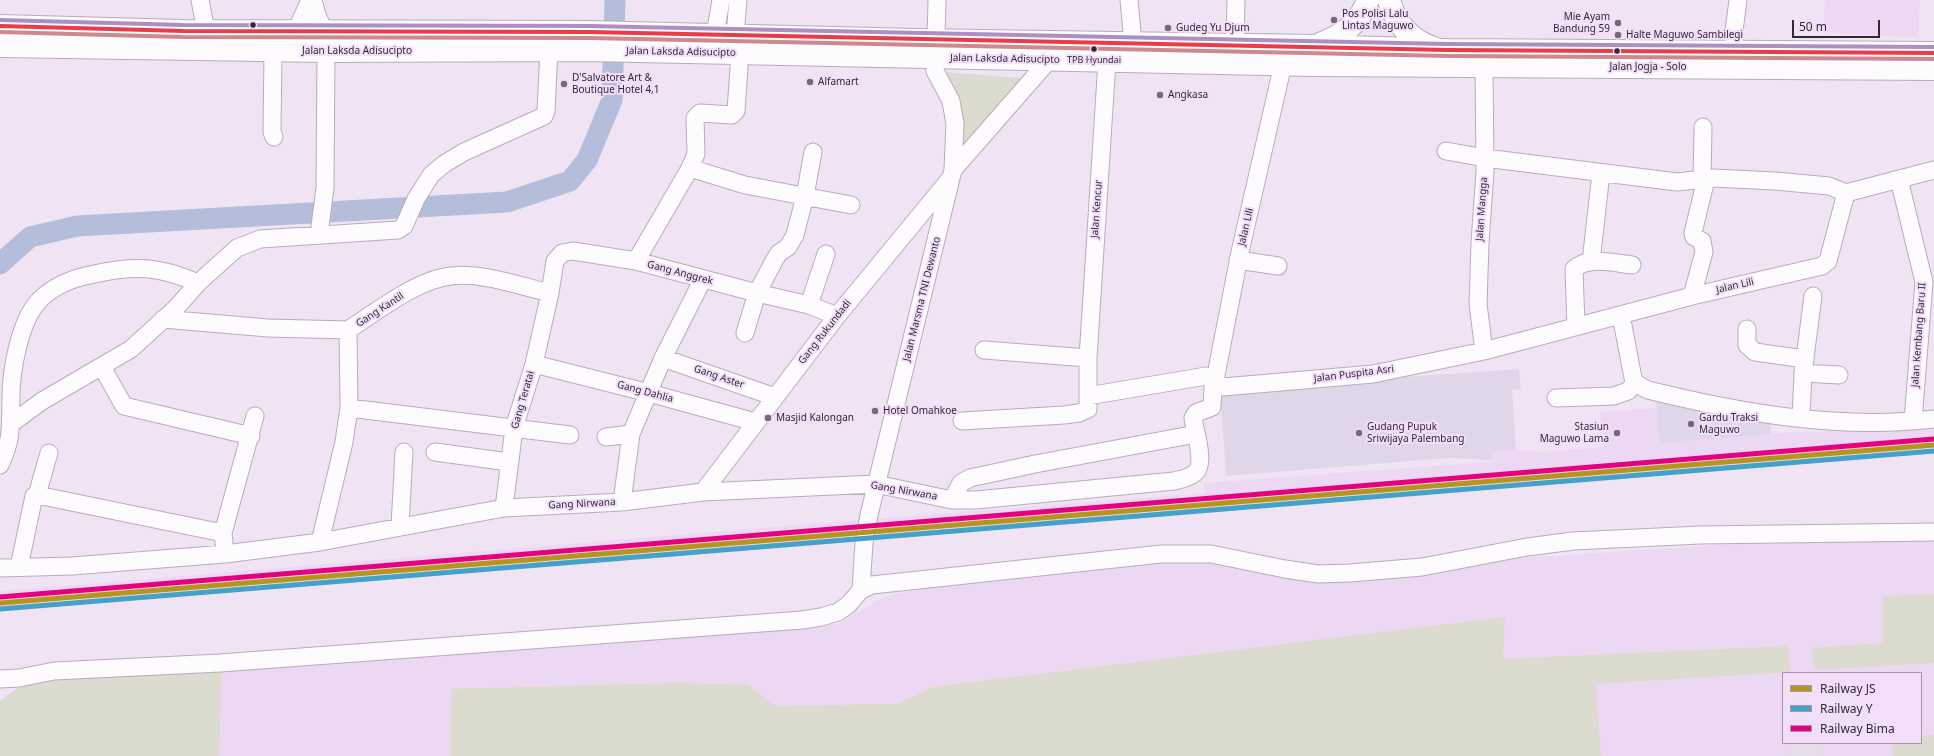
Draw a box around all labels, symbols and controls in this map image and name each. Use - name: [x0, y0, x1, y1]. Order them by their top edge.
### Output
- place label: Pos Polisi Lalu Lintas Maguwo: [1342, 8, 1414, 32]
- place label: Mie Ayam Bandung 59: [1553, 11, 1610, 34]
- scale bar: [1794, 12, 1882, 38]
- marker: Pos Polisi Lalu Lintas Maguwo: [1329, 15, 1339, 25]
- marker: Mie Ayam Bandung 59: [1613, 18, 1623, 28]
- text: 50 m: [1799, 18, 1827, 35]
- unlabelled marker: [248, 20, 258, 30]
- place label: Gudeg Yu Djum: [1176, 22, 1250, 34]
- marker: Gudeg Yu Djum: [1163, 23, 1173, 33]
- place label: Halte Maguwo Sambilegi: [1626, 29, 1743, 41]
- marker: Halte Maguwo Sambilegi: [1613, 30, 1623, 40]
- marker: TPB Hyundai: [1089, 44, 1099, 54]
- street label: Jalan Laksda Adisucipto: [302, 45, 412, 57]
- street label: Jalan Laksda Adisucipto: [626, 45, 736, 59]
- unlabelled marker: [1612, 46, 1622, 56]
- street label: Jalan Laksda Adisucipto: [950, 52, 1060, 66]
- place label: TPB Hyundai: [1067, 55, 1121, 65]
- street label: Jalan Jogja - Solo: [1609, 61, 1687, 73]
- place label: D'Salvatore Art & Boutique Hotel 4,1: [572, 72, 659, 96]
- place label: Alfamart: [818, 76, 859, 88]
- marker: Alfamart: [805, 77, 815, 87]
- marker: D'Salvatore Art & Boutique Hotel 4,1: [559, 79, 569, 89]
- place label: Angkasa: [1168, 89, 1208, 101]
- marker: Angkasa: [1155, 90, 1165, 100]
- street label: Jalan Mangga: [1474, 177, 1490, 241]
- street label: Jalan Kencur: [1089, 179, 1105, 239]
- street label: Jalan Lili: [1236, 207, 1256, 247]
- street label: Jalan Marsma TNI Dewanto: [901, 236, 943, 362]
- street label: Gang Anggrek: [646, 258, 714, 288]
- street label: Jalan Lili: [1715, 276, 1755, 296]
- street label: Jalan Kembang Baru II: [1909, 282, 1929, 388]
- street label: Gang Kantil: [354, 290, 406, 330]
- street label: Gang Rukundadi: [796, 297, 854, 367]
- street label: Gang Aster: [692, 363, 746, 391]
- street label: Jalan Puspita Asri: [1313, 363, 1395, 385]
- street label: Gang Teratai: [509, 370, 537, 430]
- street label: Gang Dahlia: [616, 379, 674, 405]
- place label: Hotel Omahkoe: [883, 405, 957, 417]
- marker: Hotel Omahkoe: [870, 406, 880, 416]
- place label: Masjid Kalongan: [776, 412, 854, 424]
- place label: Gardu Traksi Maguwo: [1699, 412, 1758, 436]
- marker: Masjid Kalongan: [763, 413, 773, 423]
- marker: Gardu Traksi Maguwo: [1686, 419, 1696, 429]
- place label: Gudang Pupuk Sriwijaya Palembang: [1367, 421, 1464, 444]
- place label: Stasiun Maguwo Lama: [1540, 421, 1609, 444]
- marker: Gudang Pupuk Sriwijaya Palembang: [1354, 428, 1364, 438]
- marker: Stasiun Maguwo Lama: [1612, 428, 1622, 438]
- street label: Gang Nirwana: [870, 479, 938, 503]
- street label: Gang Nirwana: [548, 496, 616, 512]
- legend: [1782, 672, 1922, 744]
- text: Railway JS: [1820, 680, 1876, 697]
- text: Railway Y: [1820, 700, 1873, 717]
- text: Railway Bima: [1820, 720, 1895, 737]

